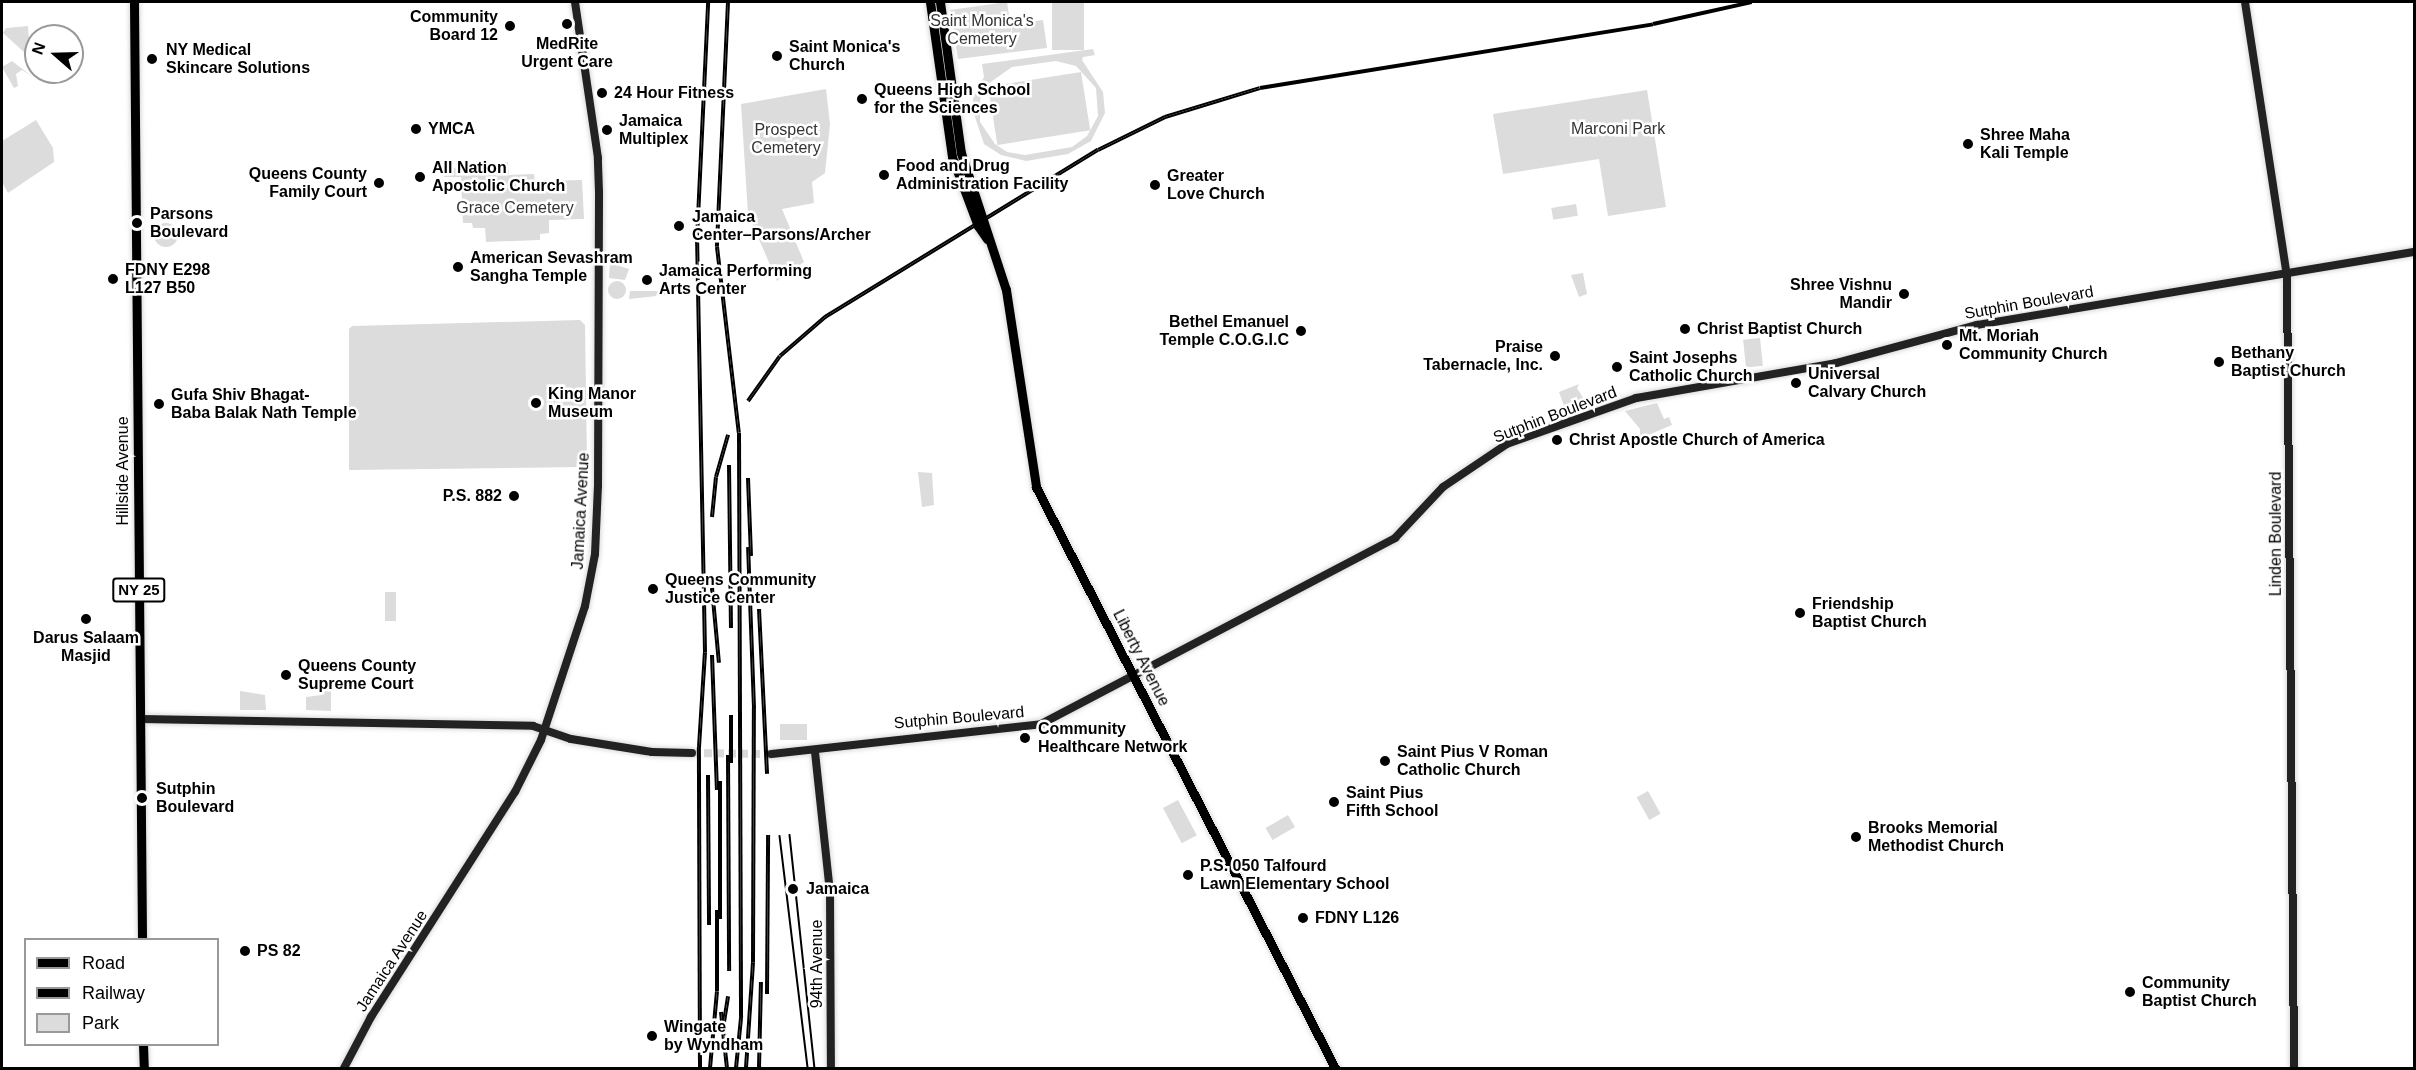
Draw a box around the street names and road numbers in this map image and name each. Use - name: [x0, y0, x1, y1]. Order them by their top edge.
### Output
- street label: Sutphin Boulevard: [1963, 282, 2095, 324]
- street label: Sutphin Boulevard: [1491, 383, 1619, 447]
- street label: Hillside Avenue: [113, 416, 133, 526]
- street label: Jamaica Avenue: [568, 452, 594, 570]
- street label: Linden Boulevard: [2266, 472, 2286, 596]
- road number: NY 25: [112, 578, 166, 602]
- street label: Liberty Avenue: [1108, 606, 1174, 710]
- street label: Sutphin Boulevard: [893, 703, 1025, 733]
- street label: Jamaica Avenue: [352, 906, 432, 1016]
- street label: 94th Avenue: [807, 919, 827, 1009]

